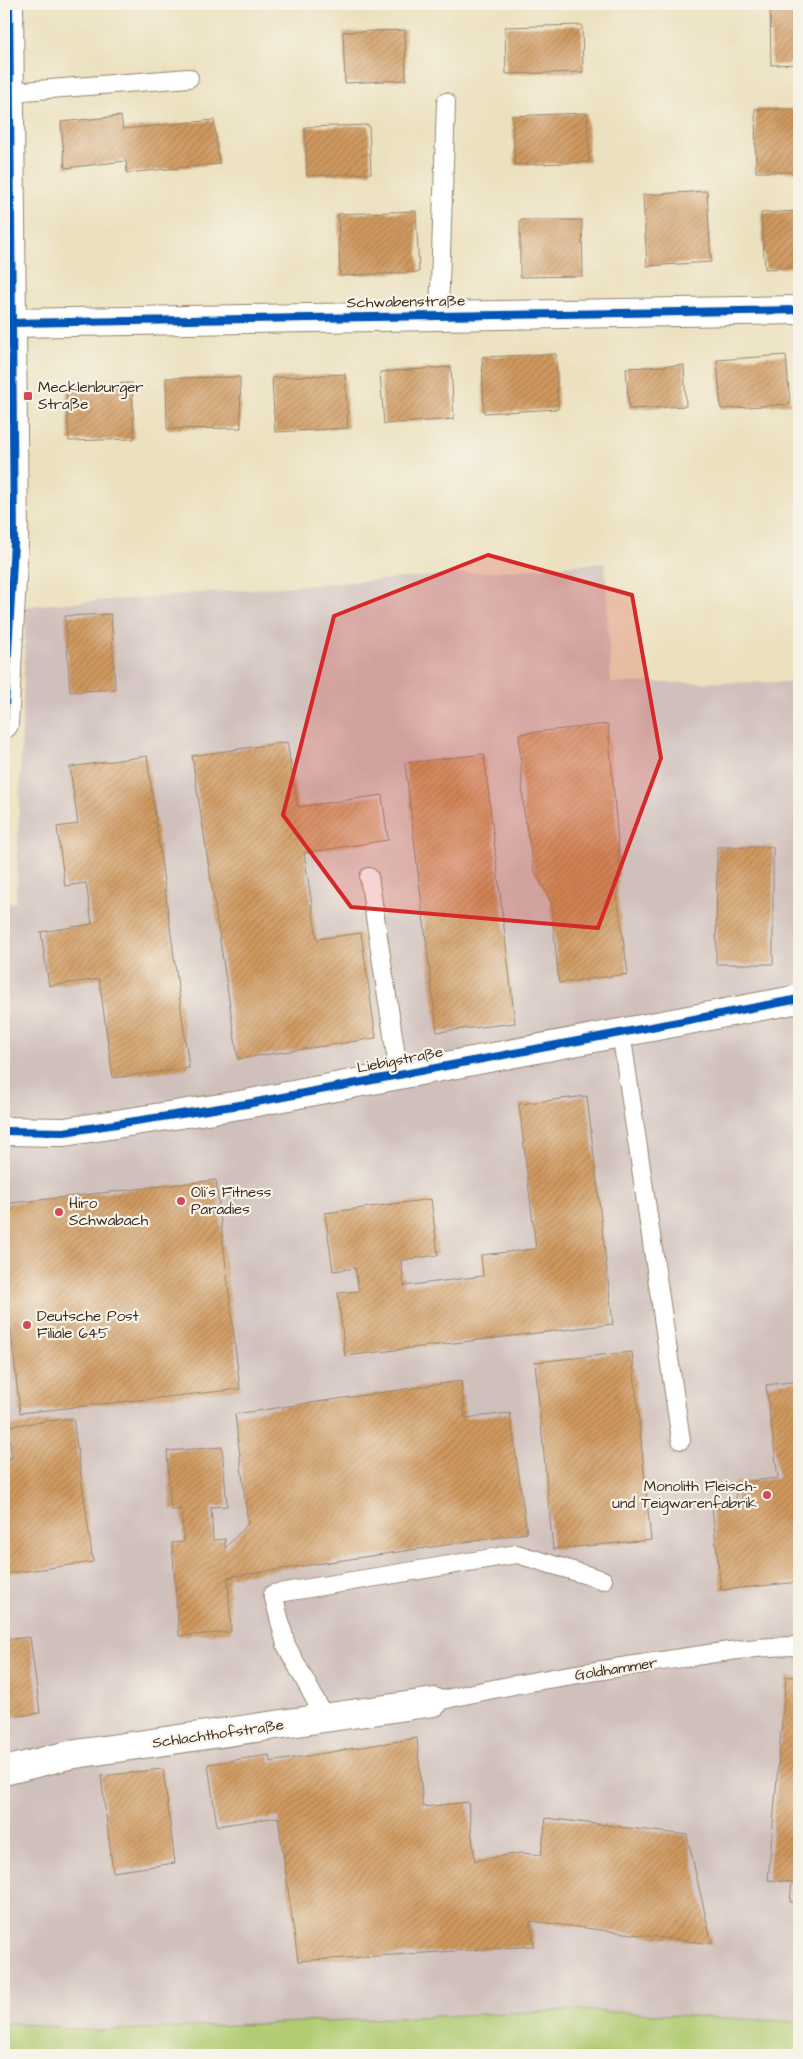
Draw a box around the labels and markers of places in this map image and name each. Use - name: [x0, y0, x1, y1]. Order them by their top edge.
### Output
- place label: Mecklenburger Straße: [38, 377, 144, 415]
- marker: Mecklenburger Straße: [22, 390, 34, 402]
- place label: Oli´s Fitness Paradies: [191, 1182, 272, 1220]
- place label: Hiro Schwabach: [69, 1193, 149, 1231]
- marker: Oli´s Fitness Paradies: [175, 1195, 187, 1207]
- marker: Hiro Schwabach: [53, 1206, 65, 1218]
- place label: Deutsche Post Filiale 645: [37, 1306, 139, 1344]
- marker: Deutsche Post Filiale 645: [21, 1319, 33, 1331]
- place label: Monolith Fleisch- und Teigwarenfabrik: [612, 1476, 757, 1515]
- marker: Monolith Fleisch- und Teigwarenfabrik: [761, 1489, 773, 1501]

